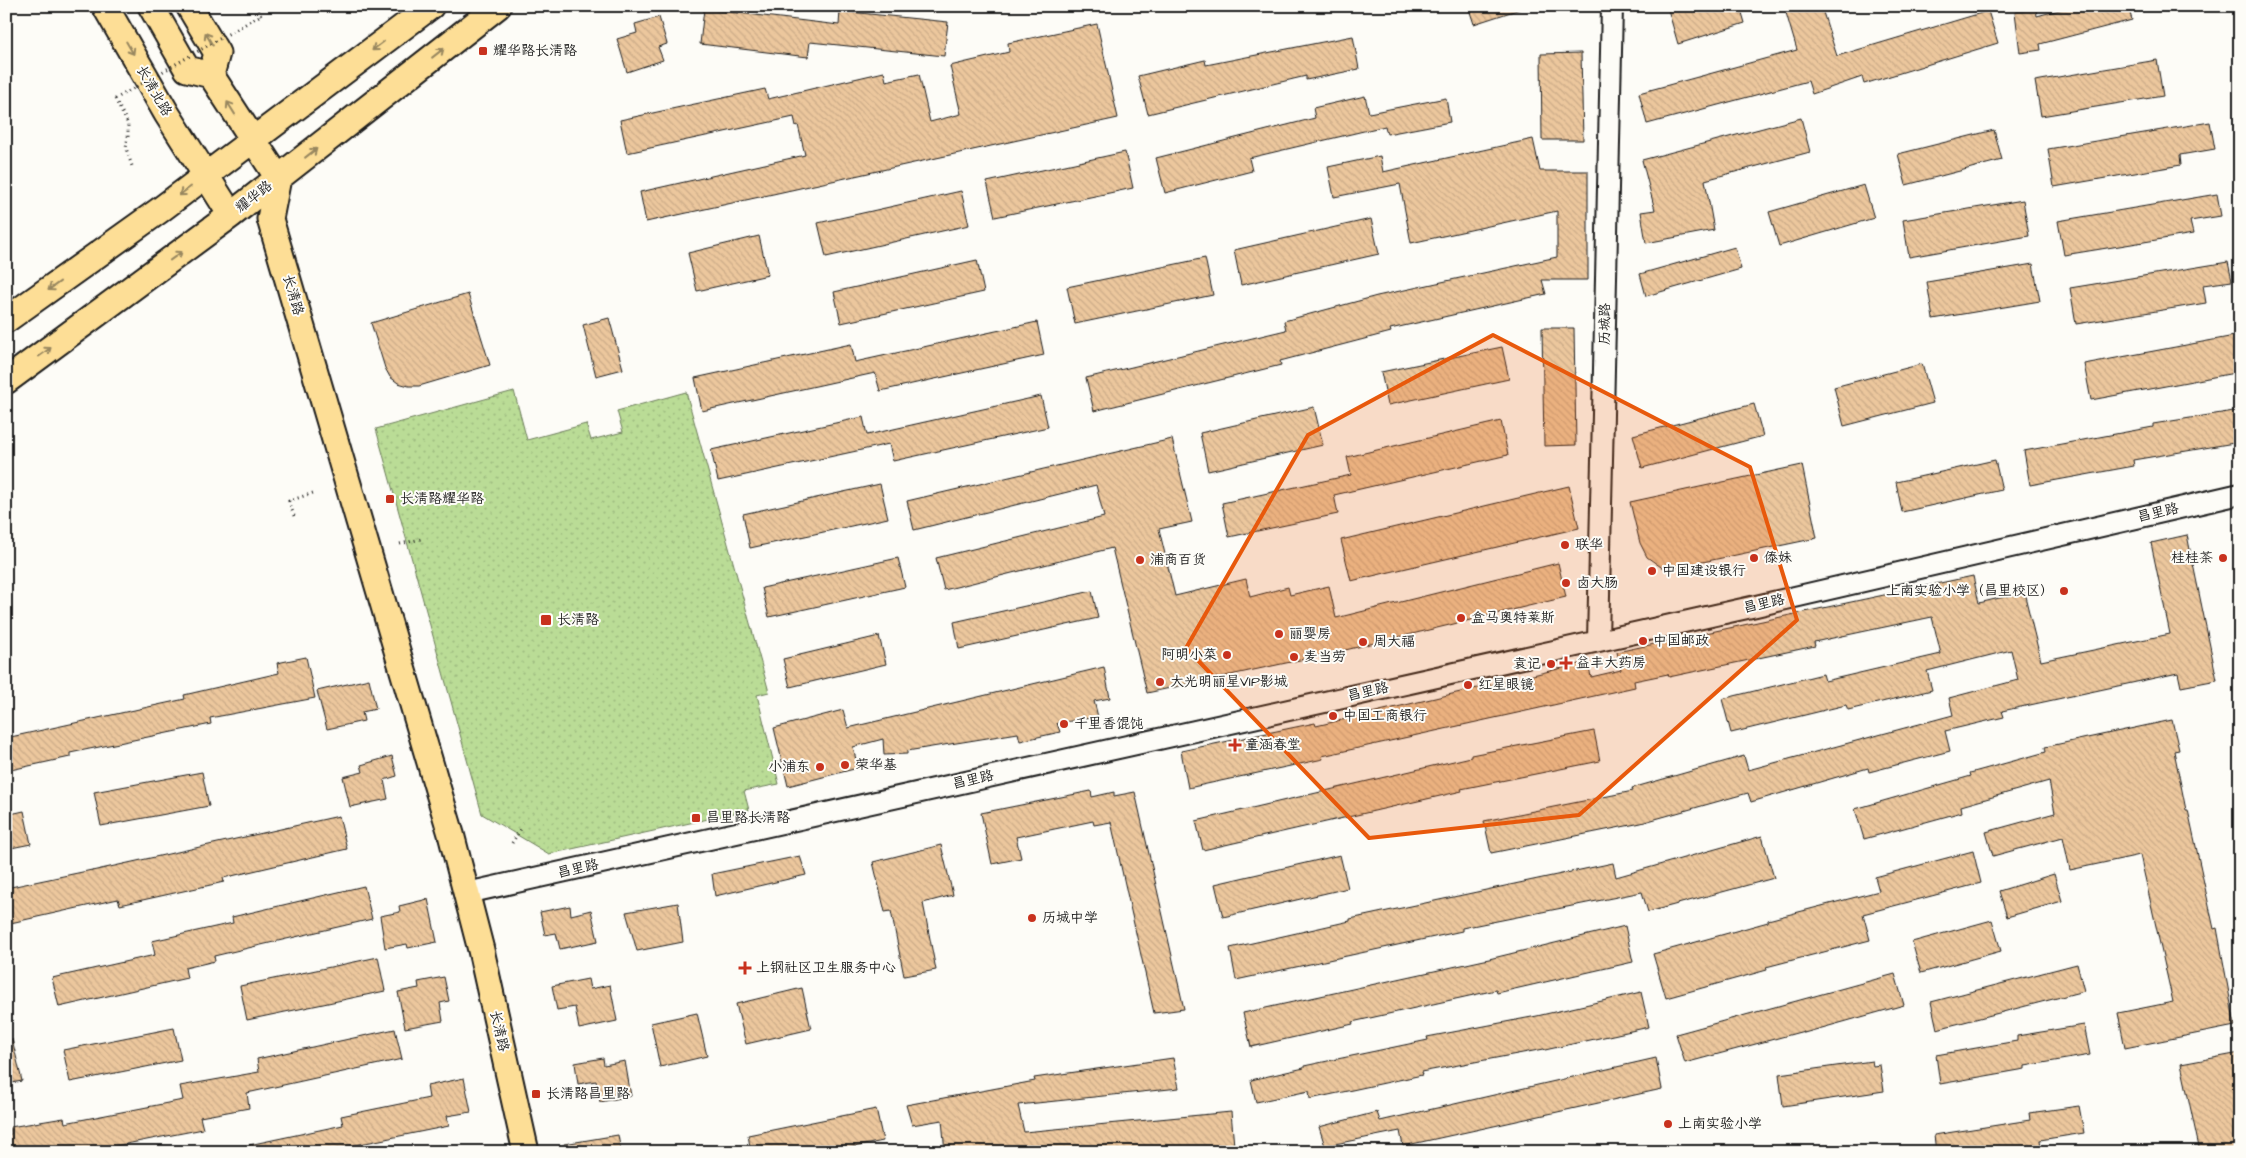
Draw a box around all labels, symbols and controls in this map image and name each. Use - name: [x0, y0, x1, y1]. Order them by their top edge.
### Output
- one-way arrow: [203, 33, 213, 47]
- one-way arrow: [125, 41, 135, 55]
- one-way arrow: [371, 41, 385, 51]
- place label: 耀华路长清路: [493, 41, 577, 61]
- marker: 耀华路长清路: [477, 45, 489, 57]
- one-way arrow: [432, 47, 445, 58]
- street label: 长清北路: [131, 62, 177, 120]
- one-way arrow: [226, 101, 236, 115]
- one-way arrow: [304, 148, 317, 159]
- street label: 耀华路: [231, 176, 277, 218]
- one-way arrow: [179, 185, 192, 196]
- one-way arrow: [169, 250, 182, 261]
- street label: 长清路: [278, 272, 308, 318]
- one-way arrow: [47, 281, 61, 291]
- street label: 历城路: [1595, 303, 1615, 345]
- one-way arrow: [38, 347, 51, 358]
- place label: 长清路耀华路: [400, 489, 484, 509]
- marker: 长清路耀华路: [384, 493, 396, 505]
- street label: 昌里路: [2135, 499, 2181, 527]
- place label: 联华: [1575, 535, 1603, 555]
- marker: 联华: [1559, 539, 1571, 551]
- place label: 傣妹: [1764, 548, 1792, 568]
- place label: 桂桂茶: [2171, 548, 2213, 568]
- place label: 浦商百货: [1150, 550, 1206, 570]
- marker: 傣妹: [1748, 552, 1760, 564]
- marker: 桂桂茶: [2217, 552, 2229, 564]
- marker: 浦商百货: [1134, 554, 1146, 566]
- place label: 中国建设银行: [1662, 561, 1746, 581]
- marker: 中国建设银行: [1646, 565, 1658, 577]
- place label: 卤大肠: [1576, 573, 1618, 593]
- marker: 卤大肠: [1560, 577, 1572, 589]
- place label: 上南实验小学（昌里校区）: [1886, 581, 2054, 601]
- marker: 上南实验小学（昌里校区）: [2058, 585, 2070, 597]
- street label: 昌里路: [1741, 590, 1787, 618]
- place label: 盒马奥特莱斯: [1471, 608, 1555, 628]
- place label: 长清路: [557, 610, 599, 630]
- marker: 盒马奥特莱斯: [1455, 612, 1467, 624]
- marker: 长清路: [539, 613, 553, 627]
- place label: 丽婴房: [1289, 624, 1331, 644]
- marker: 丽婴房: [1273, 628, 1285, 640]
- place label: 中国邮政: [1653, 631, 1709, 651]
- place label: 周大福: [1373, 632, 1415, 652]
- marker: 中国邮政: [1637, 635, 1649, 647]
- marker: 周大福: [1357, 636, 1369, 648]
- place label: 阿明小菜: [1161, 645, 1217, 665]
- place label: 麦当劳: [1304, 647, 1346, 667]
- marker: 阿明小菜: [1221, 649, 1233, 661]
- marker: 麦当劳: [1288, 651, 1300, 663]
- place label: 益丰大药房: [1576, 653, 1646, 673]
- place label: 袁记: [1513, 654, 1541, 674]
- marker: 益丰大药房: [1560, 657, 1572, 669]
- marker: 袁记: [1545, 658, 1557, 670]
- place label: 大光明丽星VIP影城: [1170, 672, 1288, 692]
- place label: 红星眼镜: [1478, 675, 1534, 695]
- marker: 大光明丽星VIP影城: [1154, 676, 1166, 688]
- street label: 昌里路: [1345, 678, 1391, 706]
- marker: 红星眼镜: [1462, 679, 1474, 691]
- place label: 中国工商银行: [1343, 706, 1427, 726]
- marker: 中国工商银行: [1327, 710, 1339, 722]
- place label: 千里香馄饨: [1074, 714, 1144, 734]
- marker: 千里香馄饨: [1058, 718, 1070, 730]
- place label: 童涵春堂: [1245, 735, 1301, 755]
- marker: 童涵春堂: [1229, 739, 1241, 751]
- place label: 荣华基: [855, 755, 897, 775]
- place label: 小浦东: [768, 757, 810, 777]
- marker: 荣华基: [839, 759, 851, 771]
- marker: 小浦东: [814, 761, 826, 773]
- street label: 昌里路: [950, 766, 996, 794]
- place label: 昌里路长清路: [706, 808, 790, 828]
- marker: 昌里路长清路: [690, 812, 702, 824]
- street label: 昌里路: [555, 855, 601, 883]
- place label: 历城中学: [1042, 908, 1098, 928]
- marker: 历城中学: [1026, 912, 1038, 924]
- place label: 上钢社区卫生服务中心: [756, 958, 896, 978]
- marker: 上钢社区卫生服务中心: [738, 961, 752, 975]
- street label: 长清路: [485, 1008, 513, 1054]
- place label: 长清路昌里路: [546, 1084, 630, 1104]
- marker: 长清路昌里路: [530, 1088, 542, 1100]
- place label: 上南实验小学: [1678, 1114, 1762, 1134]
- marker: 上南实验小学: [1662, 1118, 1674, 1130]

